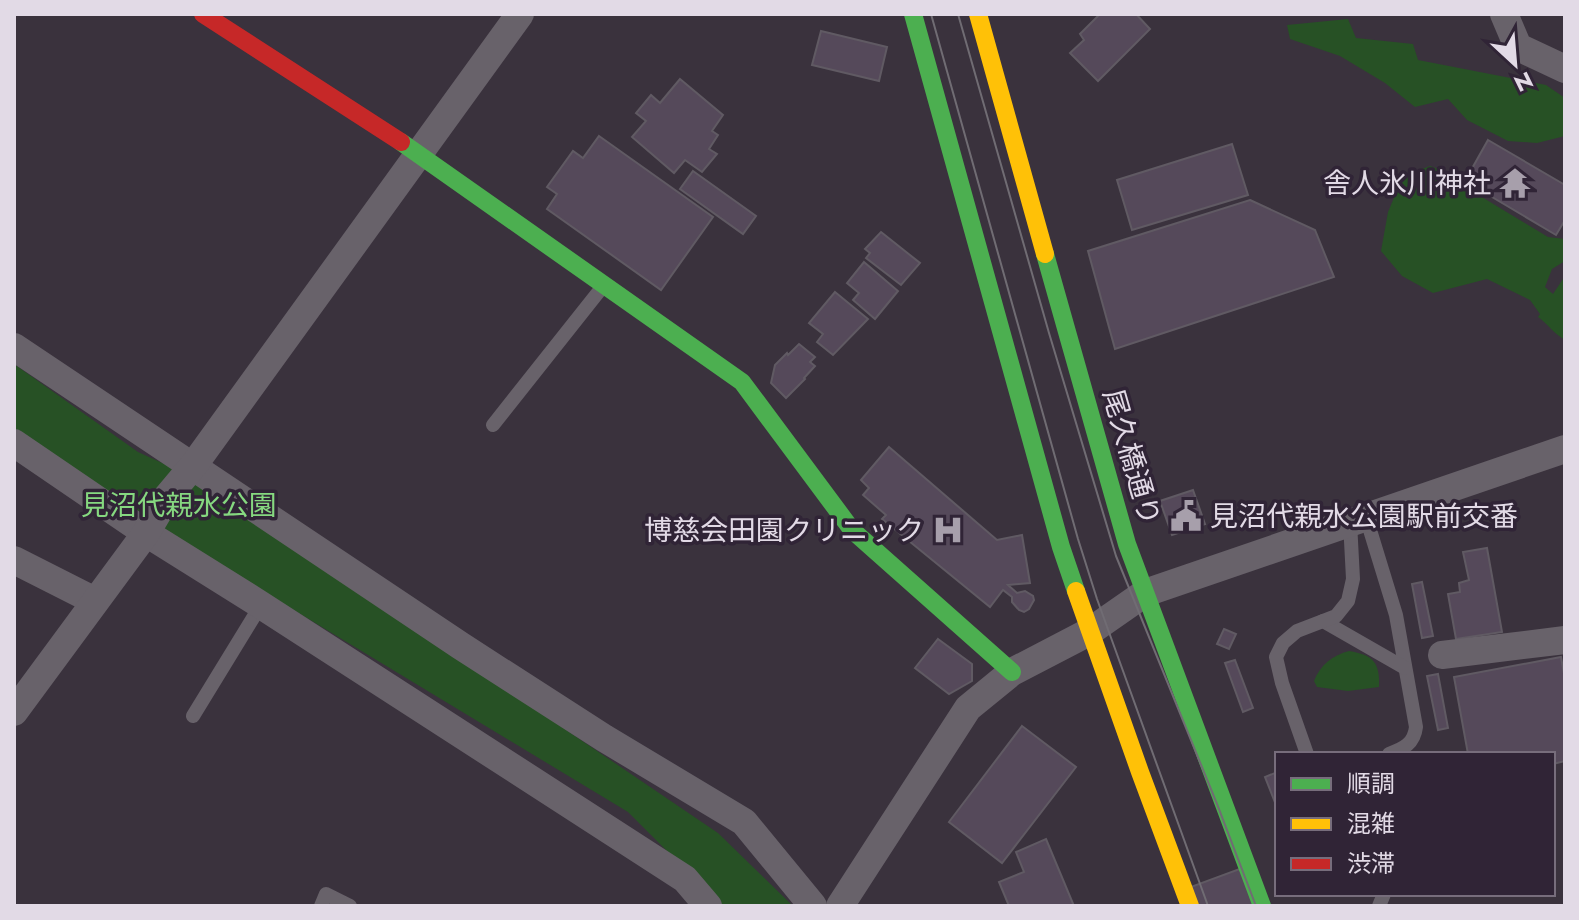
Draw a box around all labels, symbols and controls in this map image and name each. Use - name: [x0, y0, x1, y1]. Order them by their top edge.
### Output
- north arrow: [1475, 24, 1555, 104]
- text: N: [1509, 64, 1539, 100]
- place label: 舎人氷川神社: [1323, 163, 1491, 204]
- temple icon: 舎人氷川神社: [1498, 166, 1532, 200]
- street label: 尾久橋通り: [1093, 384, 1171, 530]
- park label: 見沼代親水公園: [81, 485, 277, 526]
- place label: 見沼代親水公園駅前交番: [1210, 496, 1518, 537]
- public building icon: 見沼代親水公園駅前交番: [1169, 499, 1203, 533]
- place label: 博慈会田園クリニック: [644, 510, 924, 551]
- hospital icon: 博慈会田園クリニック: [931, 513, 965, 547]
- legend: [1275, 752, 1555, 896]
- text: 順調: [1347, 766, 1395, 801]
- text: 混雑: [1347, 806, 1395, 841]
- text: 渋滞: [1347, 846, 1395, 881]

